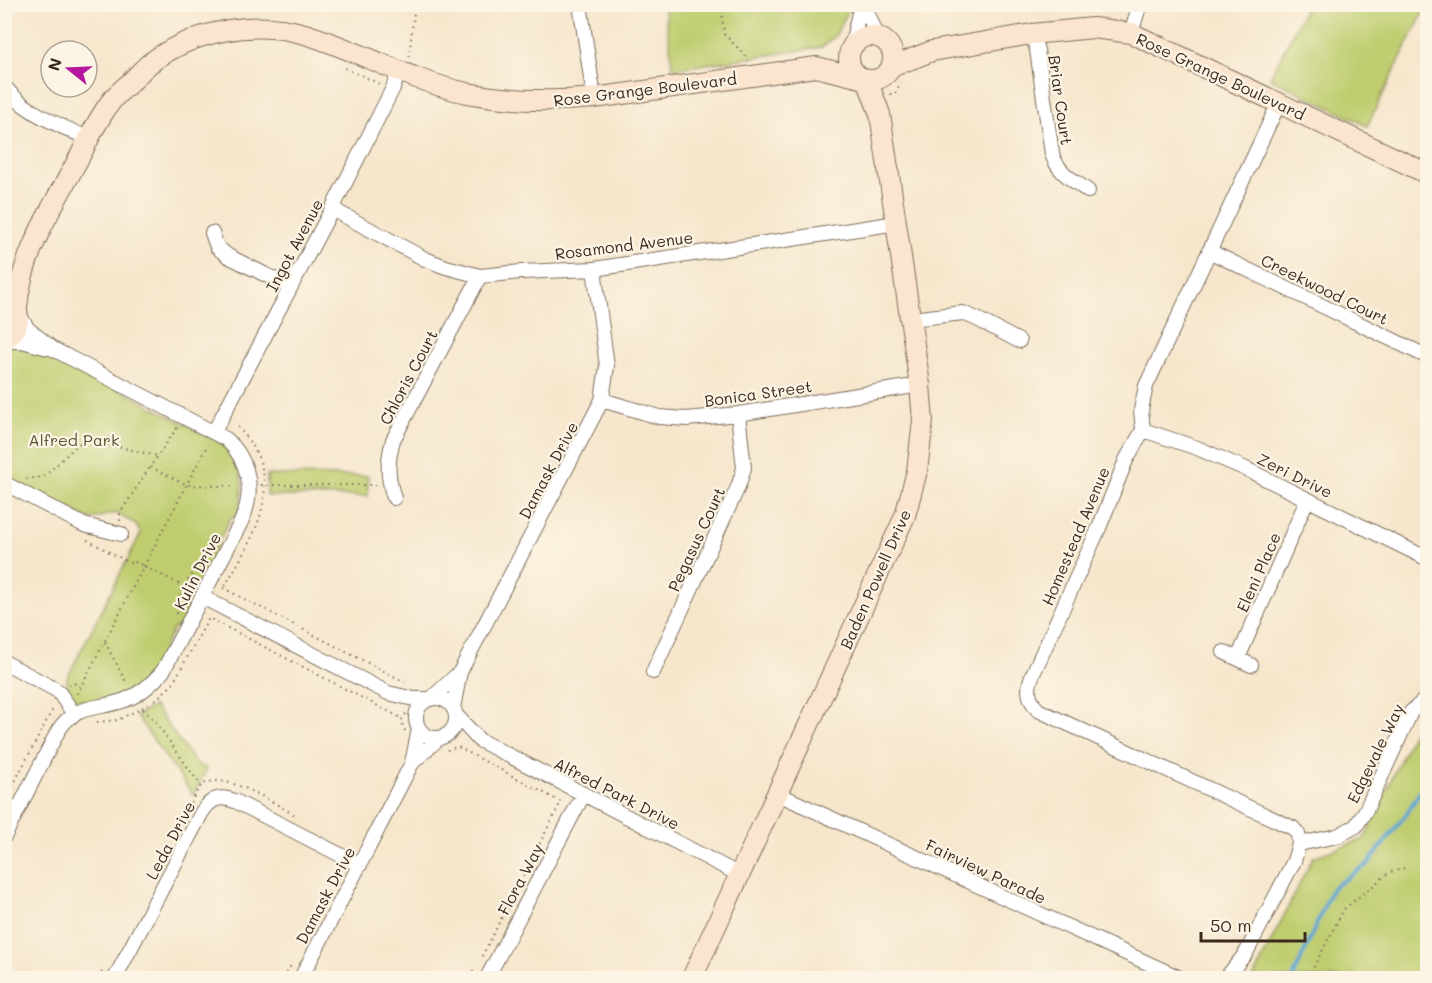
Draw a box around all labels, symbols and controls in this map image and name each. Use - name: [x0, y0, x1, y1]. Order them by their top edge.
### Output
- street label: Rose Grange Boulevard: [1133, 28, 1309, 124]
- north arrow: [39, 39, 99, 99]
- street label: Briar Court: [1044, 54, 1078, 146]
- text: N: [42, 55, 66, 73]
- street label: Rose Grange Boulevard: [552, 67, 738, 111]
- street label: Ingot Avenue: [261, 195, 327, 295]
- street label: Rosamond Avenue: [554, 226, 694, 264]
- street label: Creekwood Court: [1258, 249, 1392, 329]
- street label: Chloris Court: [374, 326, 442, 428]
- street label: Bonica Street: [703, 375, 813, 411]
- street label: Damask Drive: [514, 418, 582, 522]
- park label: Alfred Park: [29, 429, 119, 450]
- street label: Zeri Drive: [1254, 448, 1336, 502]
- street label: Homestead Avenue: [1036, 463, 1114, 609]
- street label: Pegasus Court: [663, 483, 729, 595]
- street label: Baden Powell Drive: [835, 506, 915, 652]
- street label: Kulin Drive: [169, 529, 225, 613]
- street label: Eleni Place: [1231, 529, 1285, 615]
- street label: Edgevale Way: [1342, 700, 1408, 806]
- street label: Alfred Park Drive: [551, 752, 683, 834]
- street label: Leda Drive: [141, 797, 199, 883]
- street label: Fairview Parade: [922, 834, 1050, 908]
- street label: Flora Way: [492, 840, 548, 918]
- street label: Damask Drive: [291, 843, 359, 947]
- scale bar: [1201, 905, 1304, 943]
- text: 50 m: [1210, 913, 1252, 937]

